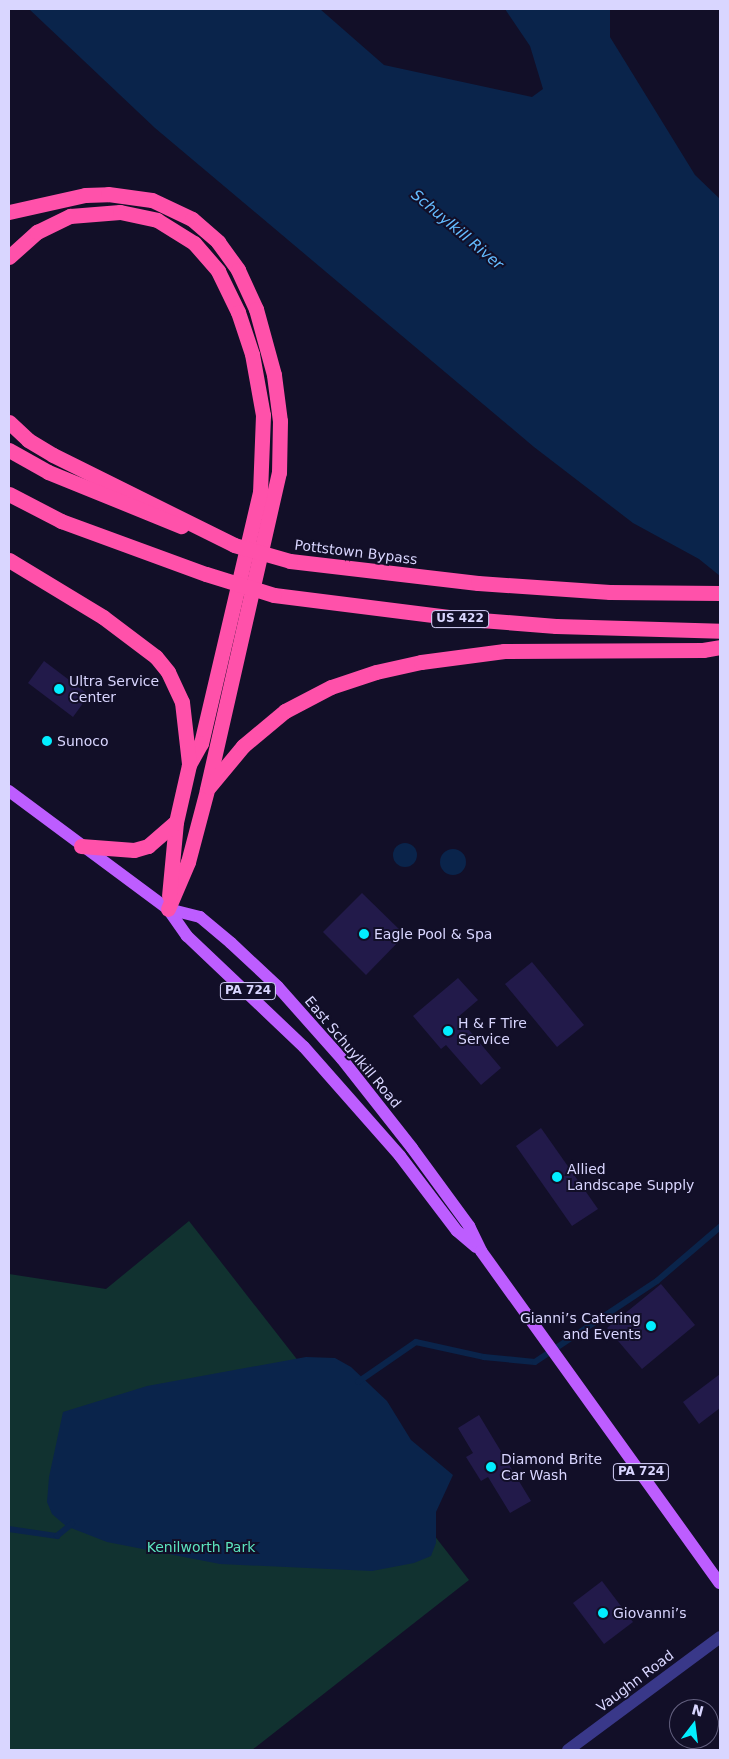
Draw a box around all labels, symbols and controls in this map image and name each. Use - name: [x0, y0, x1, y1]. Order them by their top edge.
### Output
- water label: Schuylkill River: [407, 186, 507, 274]
- street label: Pottstown Bypass: [294, 536, 418, 568]
- road number: US 422: [430, 610, 490, 628]
- place label: Ultra Service Center: [69, 673, 159, 706]
- marker: Ultra Service Center: [53, 683, 65, 695]
- place label: Sunoco: [57, 733, 108, 749]
- marker: Sunoco: [41, 735, 53, 747]
- place label: Eagle Pool & Spa: [374, 926, 492, 942]
- marker: Eagle Pool & Spa: [358, 928, 370, 940]
- road number: PA 724: [219, 981, 277, 1000]
- street label: East Schuylkill Road: [301, 993, 405, 1111]
- place label: H & F Tire Service: [458, 1015, 527, 1048]
- marker: H & F Tire Service: [442, 1025, 454, 1037]
- place label: Allied Landscape Supply: [567, 1161, 694, 1194]
- marker: Allied Landscape Supply: [551, 1171, 563, 1183]
- place label: Gianni’s Catering and Events: [520, 1310, 641, 1342]
- marker: Gianni’s Catering and Events: [645, 1320, 657, 1332]
- place label: Diamond Brite Car Wash: [501, 1451, 602, 1484]
- marker: Diamond Brite Car Wash: [485, 1461, 497, 1473]
- road number: PA 724: [612, 1462, 670, 1481]
- park label: Kenilworth Park: [147, 1539, 255, 1555]
- place label: Giovanni’s: [613, 1605, 687, 1621]
- marker: Giovanni’s: [597, 1607, 609, 1619]
- street label: Vaughn Road: [593, 1647, 677, 1715]
- north arrow: [669, 1699, 719, 1749]
- text: N: [690, 1701, 705, 1720]

